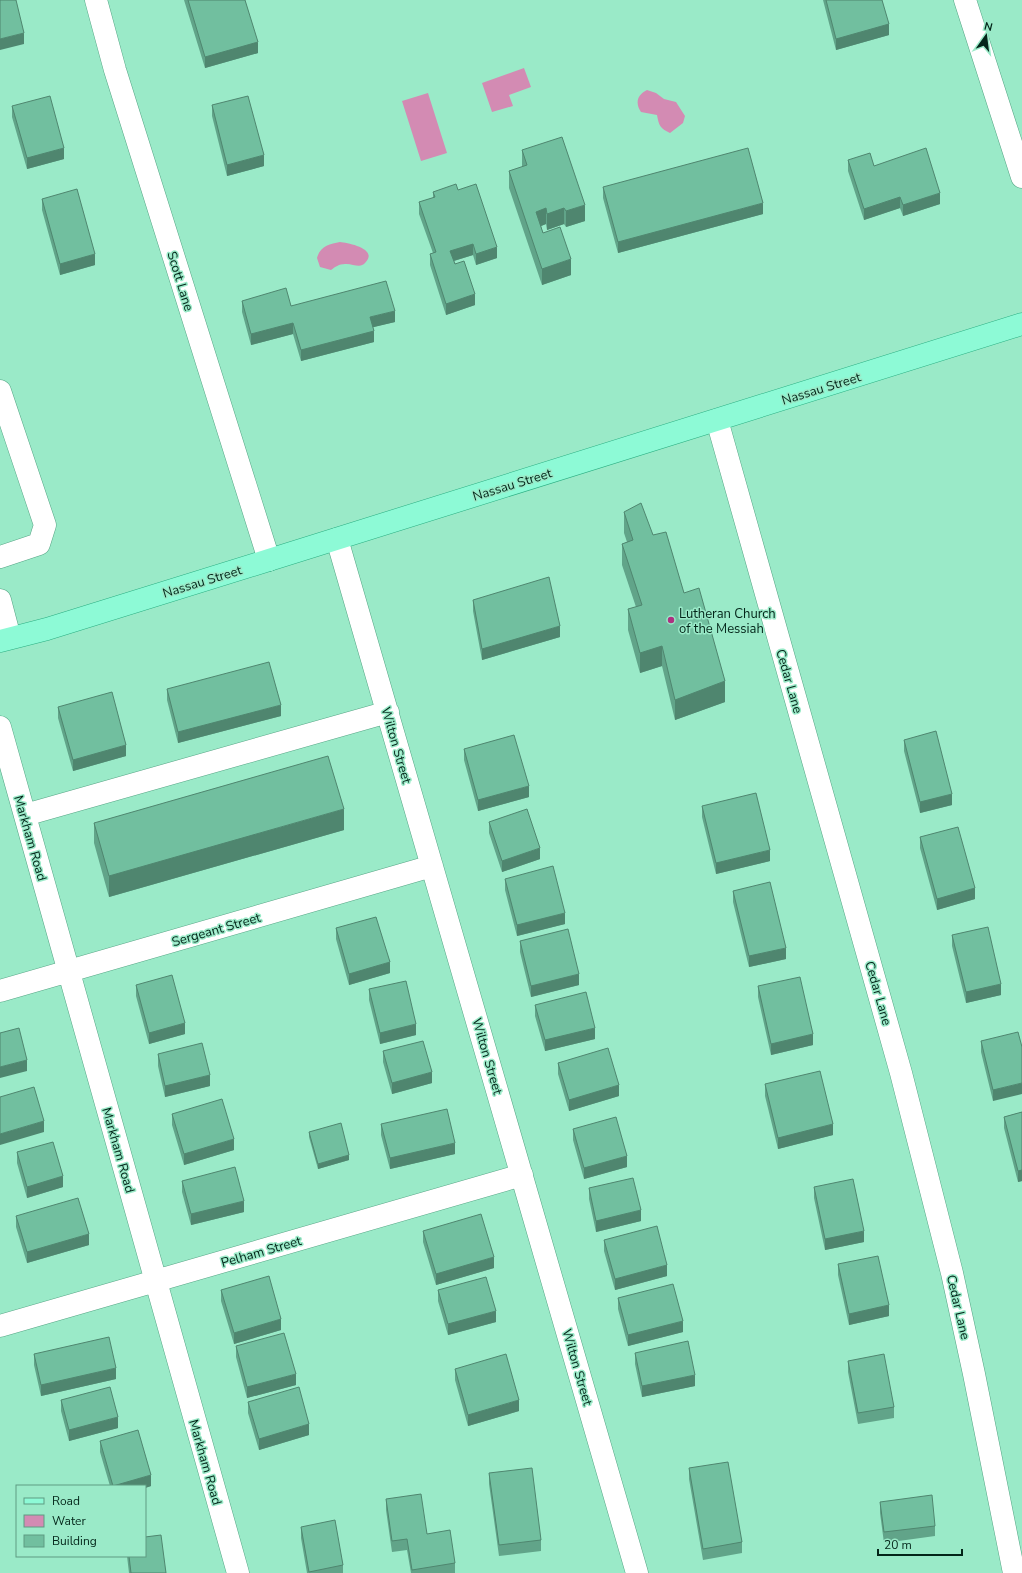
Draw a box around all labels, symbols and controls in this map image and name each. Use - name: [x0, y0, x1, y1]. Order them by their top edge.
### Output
- north arrow: [966, 16, 1006, 56]
- text: N: [982, 19, 994, 35]
- street label: Scott Lane: [162, 249, 198, 313]
- street label: Nassau Street: [779, 368, 864, 410]
- street label: Nassau Street: [470, 464, 555, 506]
- street label: Nassau Street: [160, 561, 245, 603]
- place label: Lutheran Church of the Messiah: [679, 605, 776, 638]
- marker: Lutheran Church of the Messiah: [666, 615, 676, 625]
- street label: Cedar Lane: [771, 647, 807, 716]
- street label: Wilton Street: [377, 705, 416, 786]
- street label: Markham Road: [9, 793, 51, 883]
- street label: Sergeant Street: [170, 909, 263, 951]
- street label: Cedar Lane: [860, 959, 896, 1028]
- street label: Wilton Street: [468, 1016, 507, 1097]
- street label: Markham Road: [97, 1105, 139, 1195]
- street label: Pelham Street: [219, 1232, 304, 1272]
- street label: Cedar Lane: [942, 1273, 974, 1341]
- street label: Wilton Street: [558, 1327, 597, 1408]
- street label: Markham Road: [184, 1417, 226, 1507]
- legend: [16, 1485, 146, 1557]
- text: Road: [52, 1493, 80, 1509]
- text: Water: [52, 1513, 86, 1529]
- scale bar: [878, 1531, 962, 1557]
- text: Building: [52, 1533, 97, 1549]
- text: 20 m: [884, 1537, 912, 1553]

